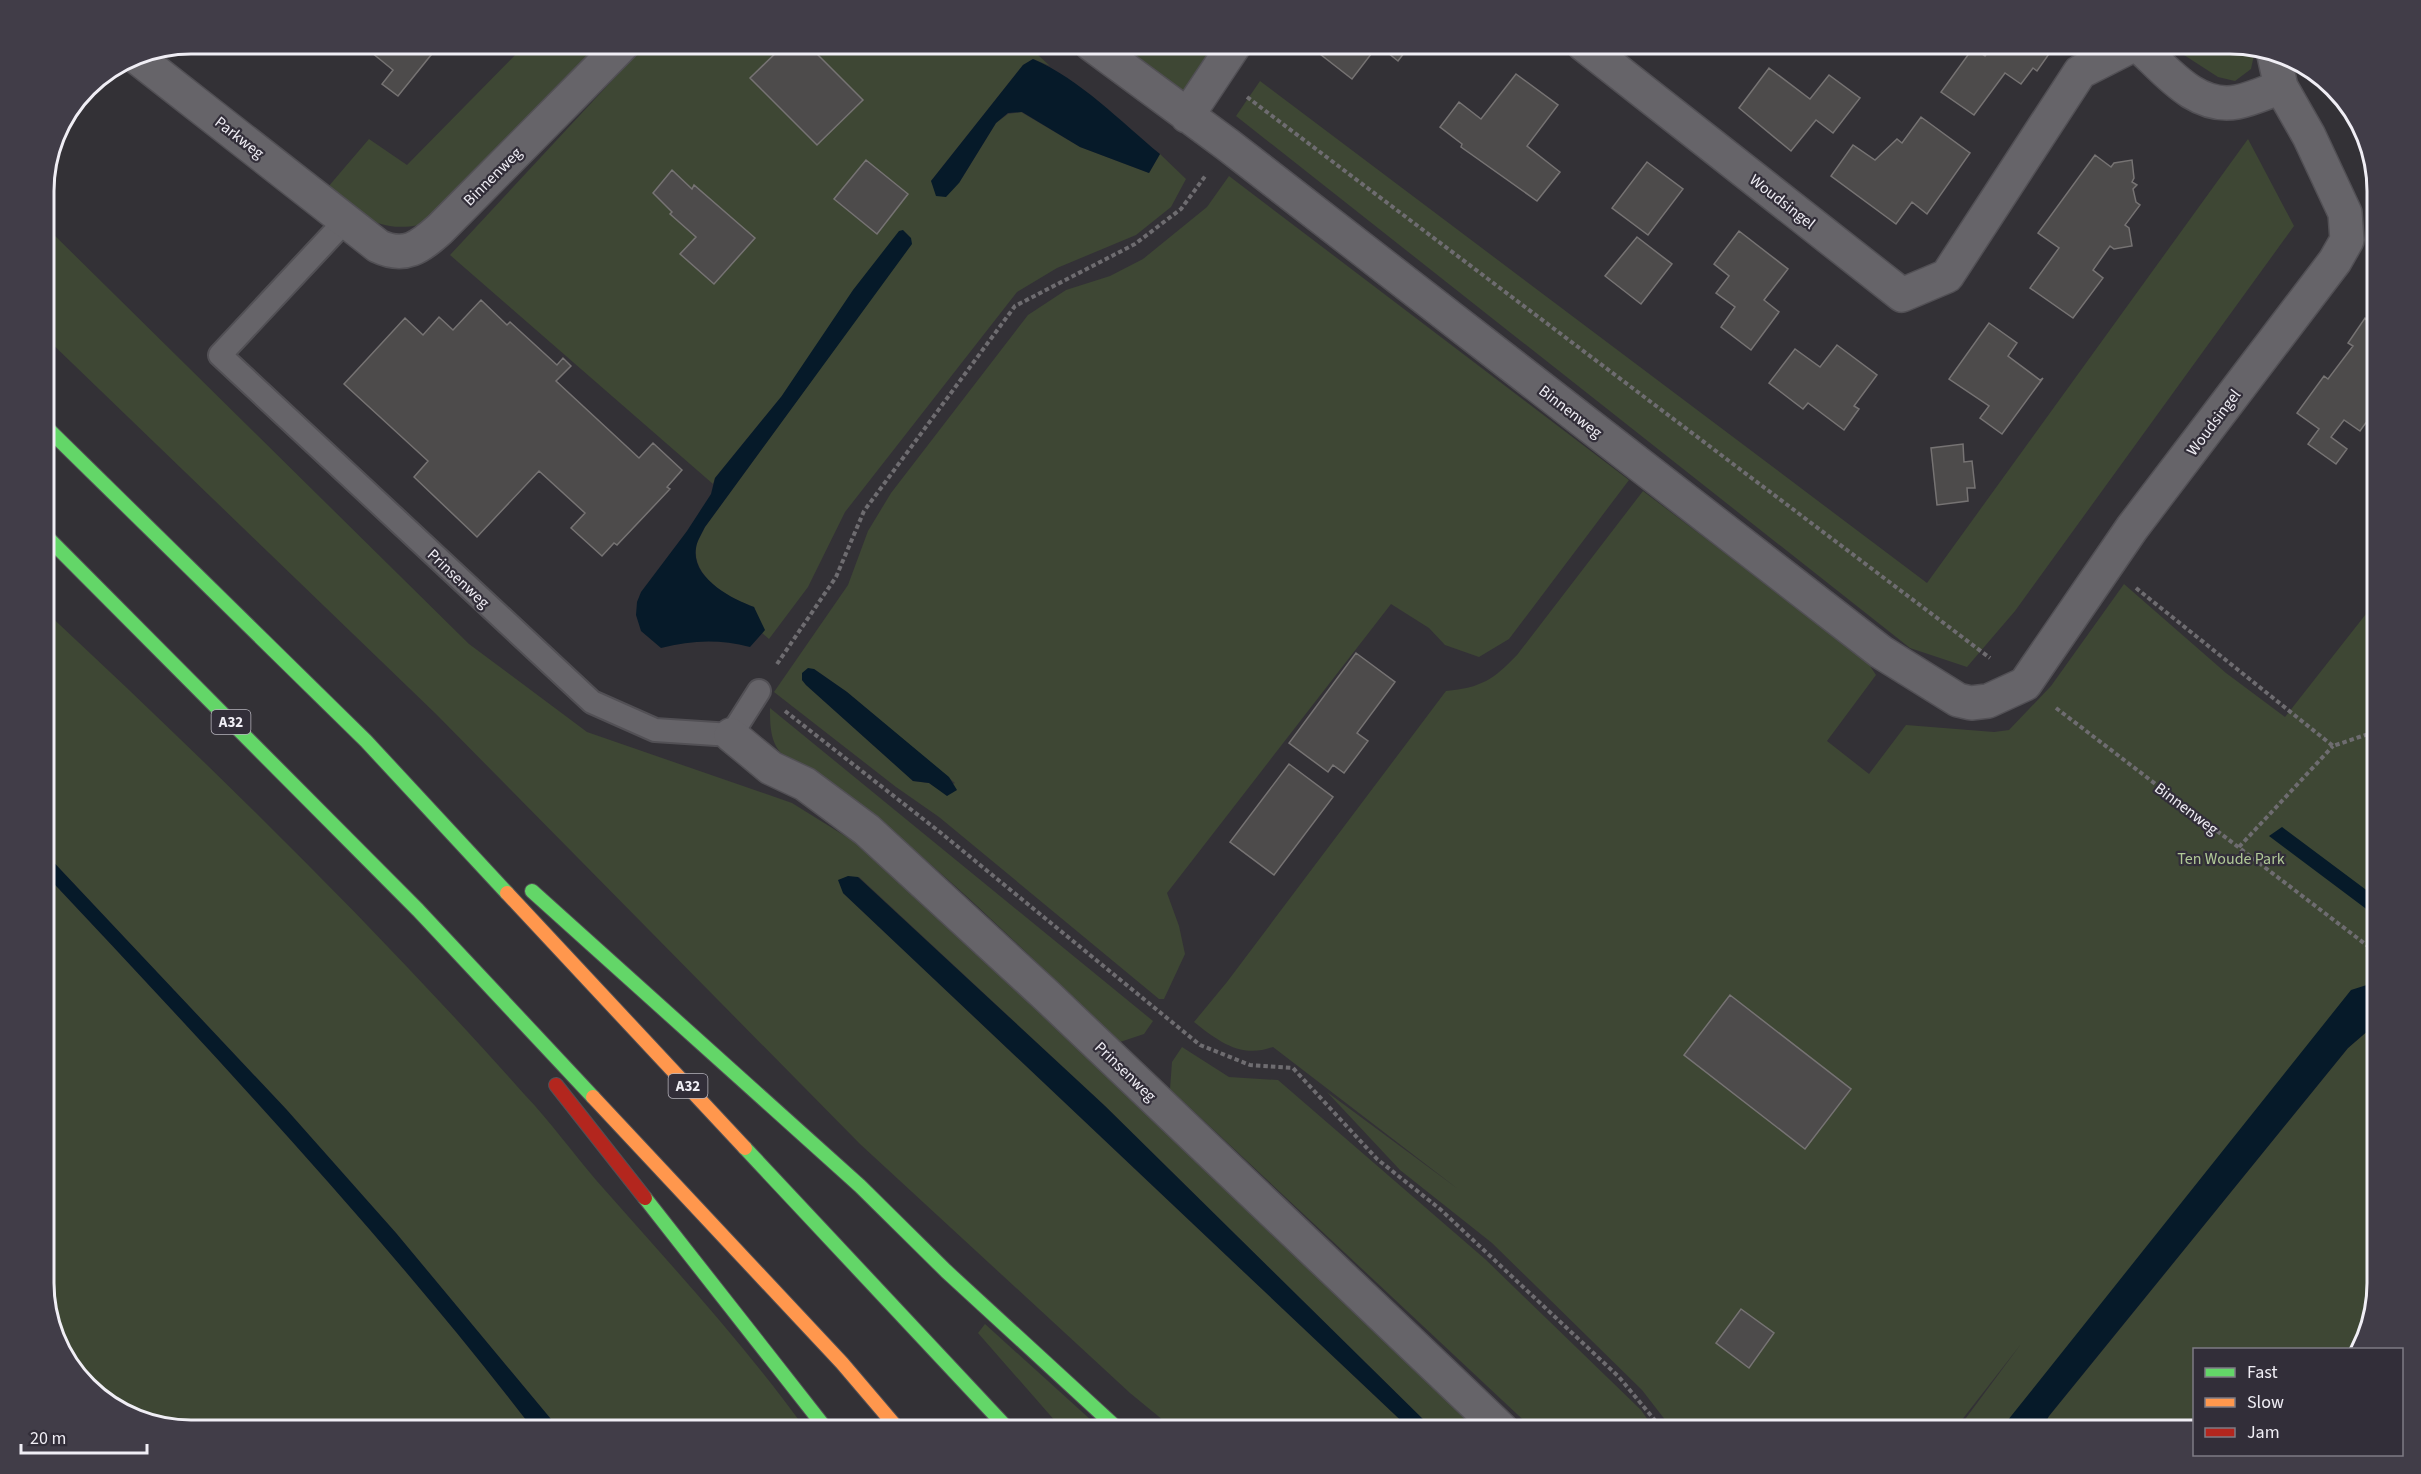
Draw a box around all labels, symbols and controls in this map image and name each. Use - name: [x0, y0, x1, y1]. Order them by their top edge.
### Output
- street label: Parkweg: [210, 112, 269, 164]
- street label: Binnenweg: [458, 142, 527, 211]
- street label: Woudsingel: [1745, 169, 1820, 234]
- street label: Binnenweg: [1534, 380, 1607, 443]
- street label: Woudsingel: [2182, 385, 2246, 460]
- street label: Prinsenweg: [422, 544, 494, 613]
- road number: A32: [212, 710, 250, 734]
- street label: Binnenweg: [2150, 777, 2223, 840]
- park label: Ten Woude Park: [2177, 848, 2285, 870]
- street label: Prinsenweg: [1090, 1037, 1161, 1107]
- road number: A32: [668, 1074, 708, 1098]
- legend: [2193, 1348, 2403, 1456]
- text: Fast: [2247, 1360, 2278, 1385]
- text: Slow: [2247, 1390, 2284, 1415]
- scale bar: [21, 1417, 147, 1455]
- text: Jam: [2247, 1420, 2280, 1445]
- text: 20 m: [30, 1426, 66, 1451]

